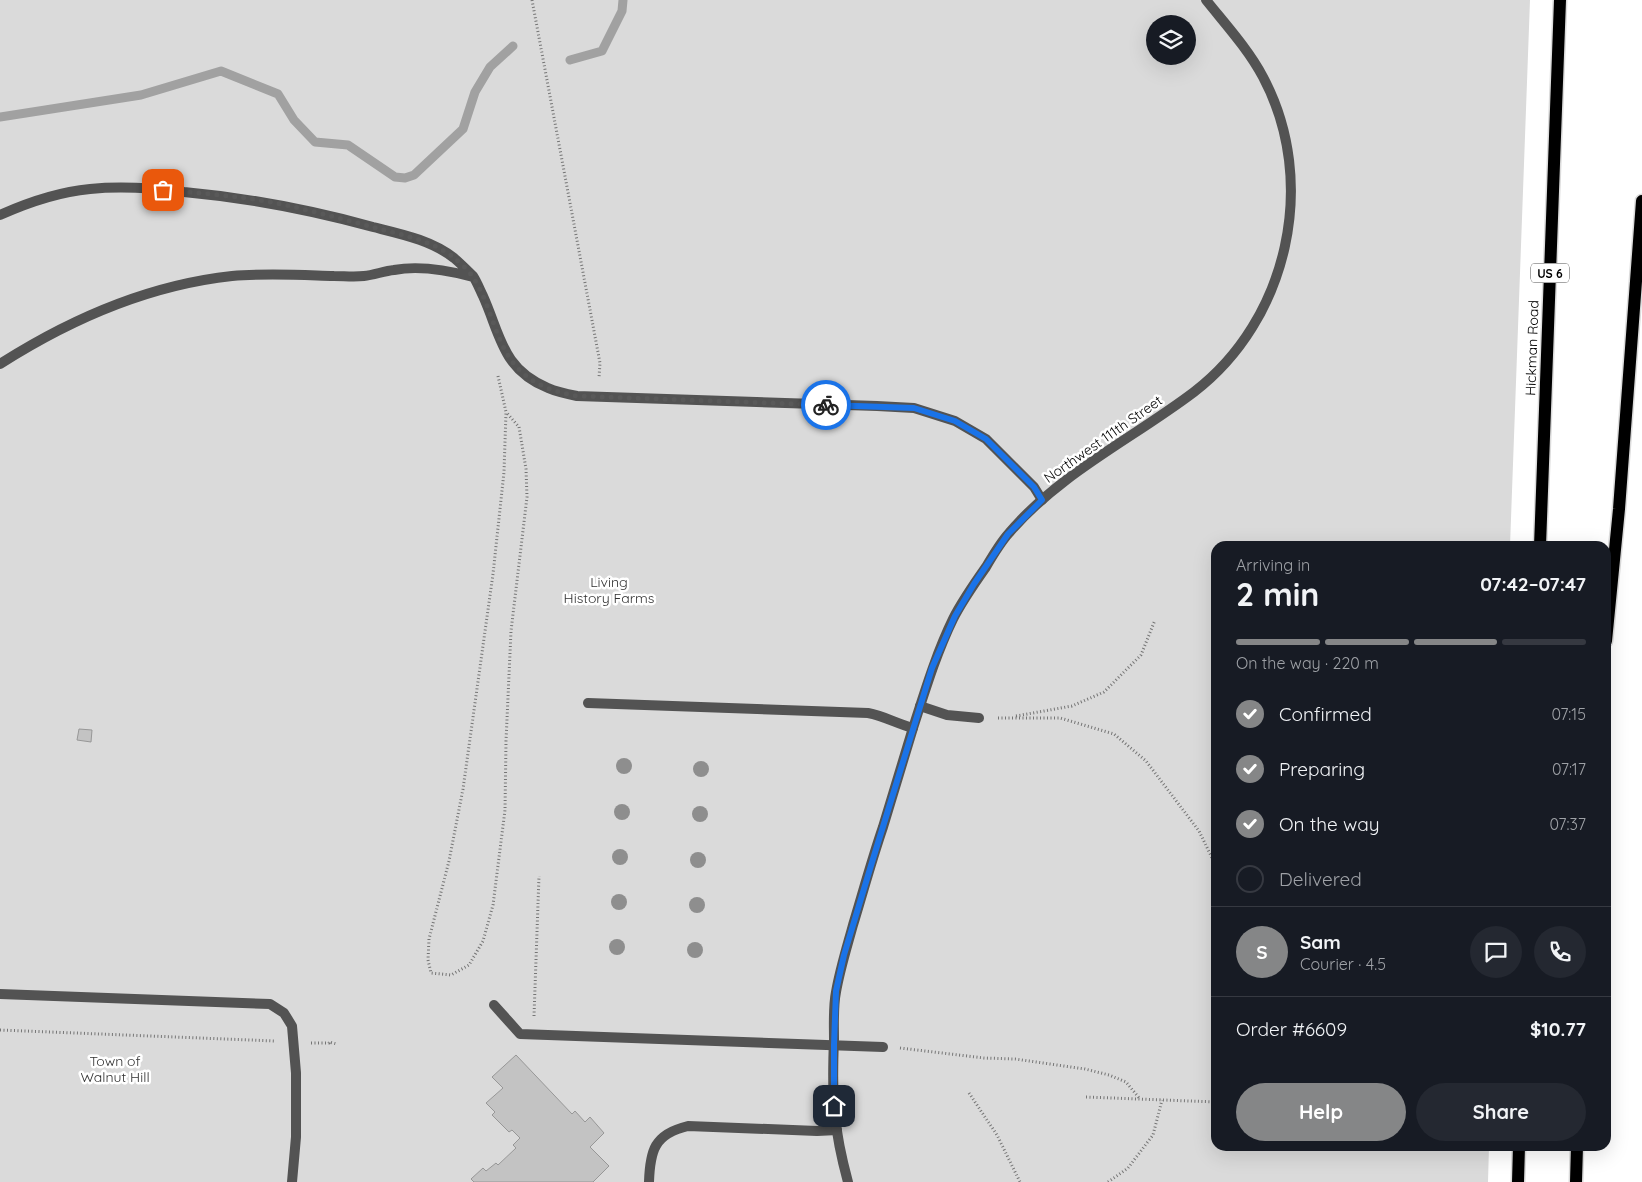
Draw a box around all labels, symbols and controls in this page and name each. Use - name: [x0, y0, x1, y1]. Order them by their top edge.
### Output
- map controls: [1146, 15, 1196, 65]
- button: layers: [1146, 15, 1196, 65]
- pin: [142, 169, 184, 211]
- icon: bag: [149, 176, 177, 204]
- road number: US 6: [1531, 264, 1569, 282]
- street label: Hickman Road: [1521, 300, 1543, 396]
- courier: [801, 380, 851, 430]
- icon: bike: [812, 391, 840, 419]
- street label: Northwest 111th Street: [1040, 391, 1166, 487]
- text: Arriving in: [1236, 555, 1310, 575]
- text: 07:42–07:47: [1480, 572, 1586, 596]
- park label: Living History Farms: [564, 573, 654, 607]
- text: 2 min: [1236, 574, 1319, 614]
- text: On the way · 220 m: [1236, 653, 1379, 673]
- icon: check: [1236, 700, 1264, 728]
- text: Confirmed: [1279, 702, 1372, 726]
- text: 07:15: [1552, 704, 1586, 724]
- icon: check: [1236, 755, 1264, 783]
- text: Preparing: [1279, 757, 1365, 781]
- text: 07:17: [1552, 759, 1586, 779]
- icon: check: [1236, 810, 1264, 838]
- text: On the way: [1279, 812, 1380, 836]
- text: 07:37: [1550, 814, 1586, 834]
- text: Delivered: [1279, 867, 1362, 891]
- button: chat: [1470, 926, 1522, 978]
- button: phone: [1534, 926, 1586, 978]
- text: Sam: [1300, 930, 1341, 954]
- text: S: [1256, 940, 1268, 964]
- text: Courier · 4.5: [1300, 954, 1386, 974]
- text: Order #6609: [1236, 1017, 1347, 1041]
- text: $10.77: [1530, 1017, 1586, 1041]
- park label: Town of Walnut Hill: [80, 1052, 150, 1086]
- button: Help: [1236, 1083, 1406, 1141]
- button: Share: [1416, 1083, 1586, 1141]
- pin: [813, 1085, 855, 1127]
- icon: home: [820, 1092, 848, 1120]

